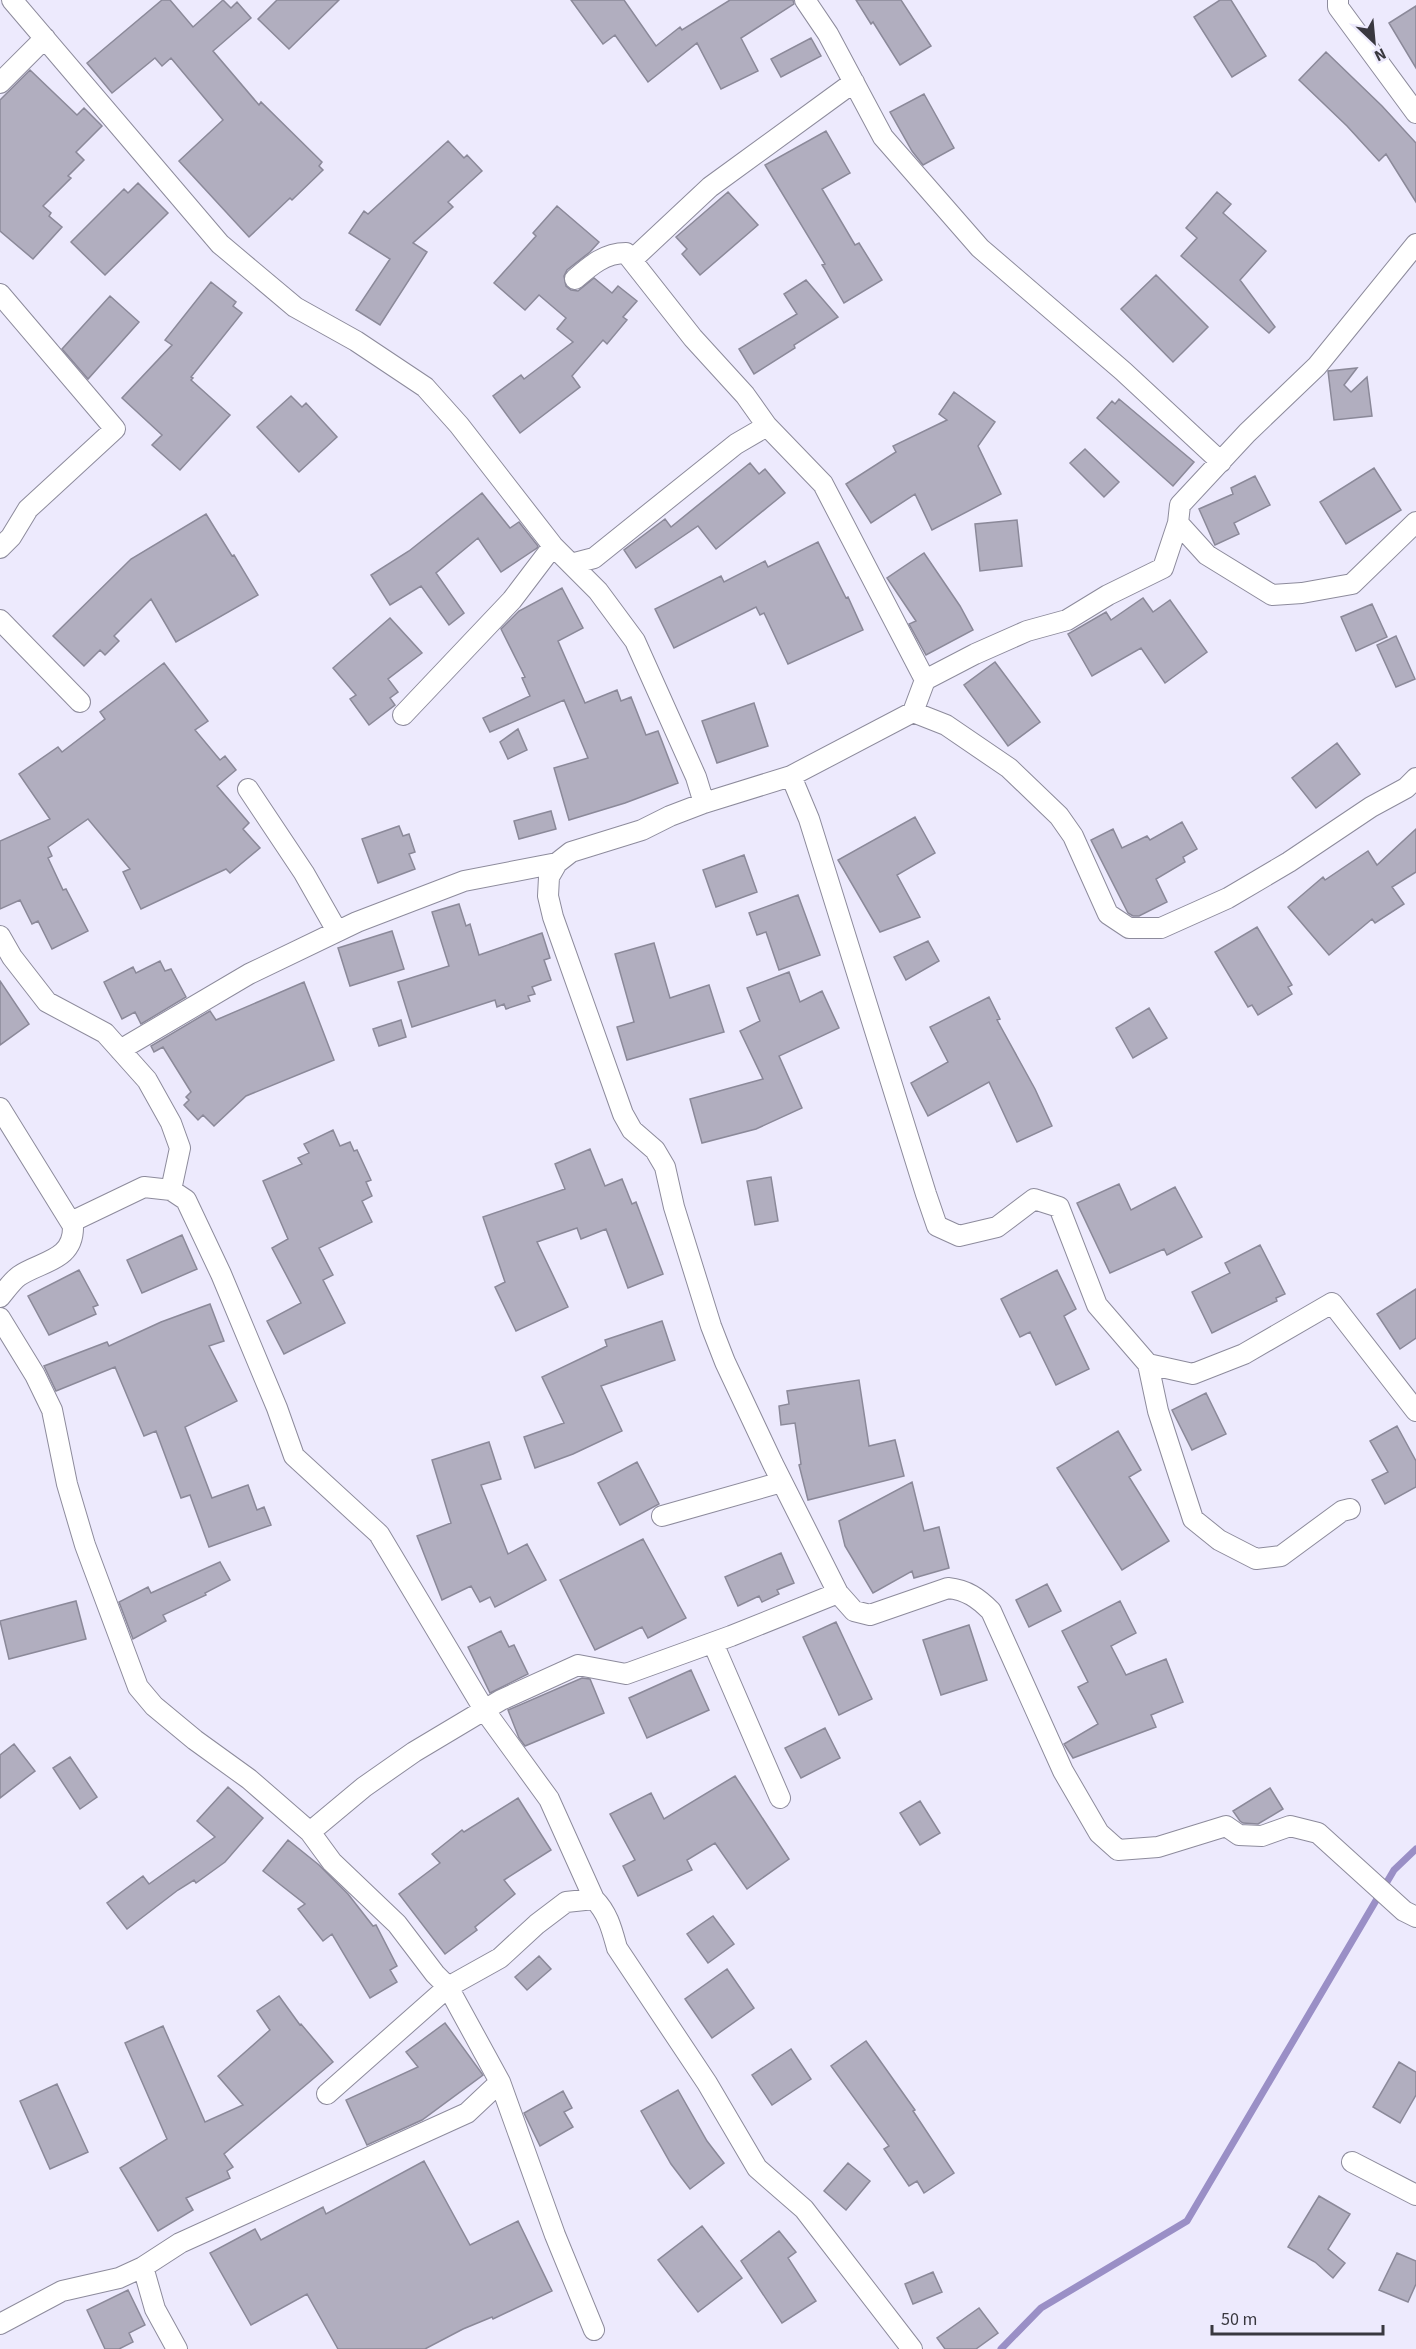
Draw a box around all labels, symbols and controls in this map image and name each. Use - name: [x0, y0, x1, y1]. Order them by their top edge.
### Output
- north arrow: [1344, 12, 1404, 72]
- text: N: [1371, 42, 1390, 67]
- scale bar: [1212, 2298, 1383, 2336]
- text: 50 m: [1221, 2307, 1257, 2332]

